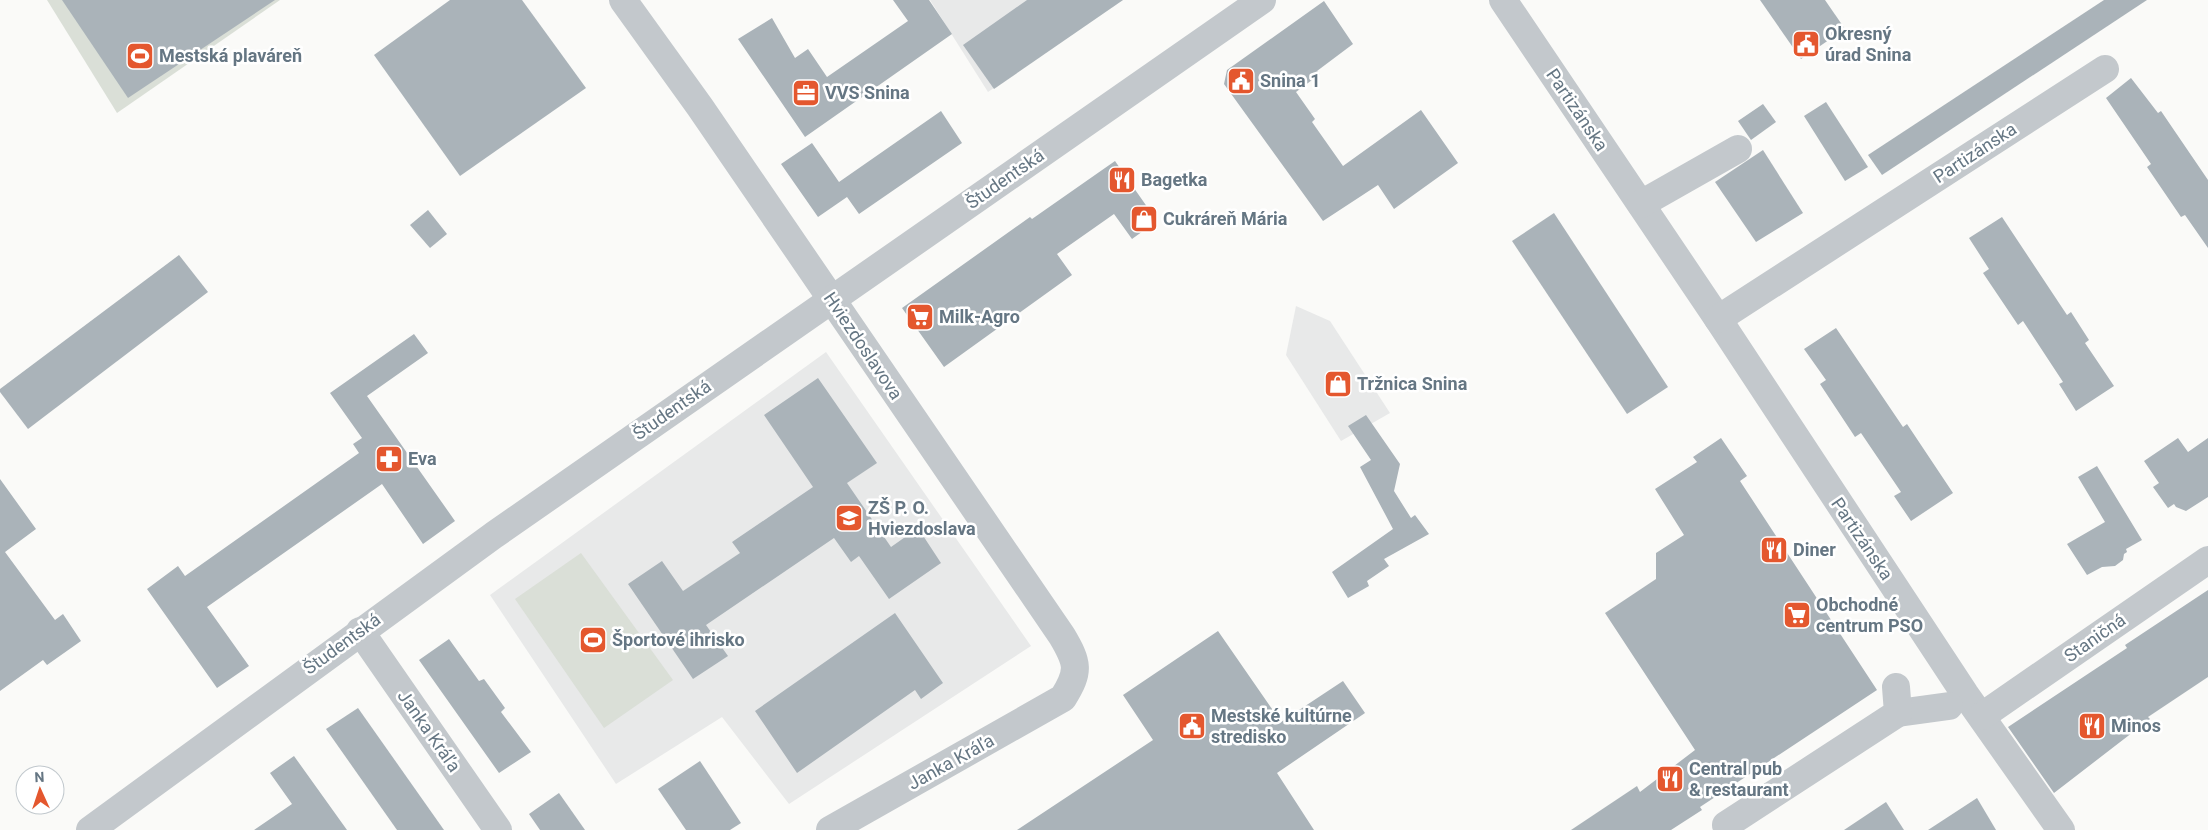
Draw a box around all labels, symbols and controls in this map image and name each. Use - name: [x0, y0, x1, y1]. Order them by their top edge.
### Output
- place label: Okresný úrad Snina: [1825, 23, 1912, 65]
- public building icon: Okresný úrad Snina: [1791, 29, 1821, 59]
- sports icon: Mestská plaváreň: [125, 41, 155, 71]
- place label: Mestská plaváreň: [159, 45, 302, 66]
- street label: Partizánska: [1542, 65, 1613, 155]
- public building icon: Snina 1: [1226, 66, 1256, 96]
- place label: Snina 1: [1260, 70, 1320, 91]
- office icon: VVS Snina: [791, 78, 821, 108]
- place label: VVS Snina: [825, 82, 910, 103]
- street label: Partizánska: [1929, 118, 2020, 187]
- street label: Študentská: [962, 144, 1048, 213]
- restaurant icon: Bagetka: [1107, 165, 1137, 195]
- place label: Bagetka: [1141, 169, 1208, 190]
- shop icon: Cukráreň Mária: [1129, 204, 1159, 234]
- place label: Cukráreň Mária: [1163, 208, 1288, 229]
- street label: Hviezdoslavova: [820, 288, 907, 403]
- supermarket icon: Milk-Agro: [905, 302, 935, 332]
- place label: Milk-Agro: [939, 306, 1020, 327]
- shop icon: Tržnica Snina: [1323, 369, 1353, 399]
- place label: Tržnica Snina: [1357, 373, 1468, 394]
- street label: Študentská: [629, 375, 715, 444]
- pharmacy icon: Eva: [374, 444, 404, 474]
- place label: Eva: [408, 448, 437, 469]
- street label: Partizánska: [1827, 494, 1898, 584]
- place label: ZŠ P. O. Hviezdoslava: [868, 497, 976, 539]
- school or university icon: ZŠ P. O. Hviezdoslava: [834, 503, 864, 533]
- restaurant icon: Diner: [1759, 535, 1789, 565]
- place label: Diner: [1793, 539, 1836, 560]
- place label: Obchodné centrum PSO: [1816, 594, 1923, 636]
- supermarket icon: Obchodné centrum PSO: [1782, 600, 1812, 630]
- street label: Študentská: [299, 609, 384, 679]
- street label: Staničná: [2060, 609, 2129, 666]
- sports icon: Športové ihrisko: [578, 625, 608, 655]
- place label: Športové ihrisko: [612, 629, 745, 650]
- street label: Janka Kráľa: [393, 686, 465, 776]
- place label: Mestské kultúrne stredisko: [1211, 705, 1352, 747]
- public building icon: Mestské kultúrne stredisko: [1177, 711, 1207, 741]
- restaurant icon: Minos: [2077, 711, 2107, 741]
- place label: Minos: [2111, 715, 2161, 736]
- street label: Janka Kráľa: [904, 729, 998, 794]
- place label: Central pub & restaurant: [1689, 758, 1789, 800]
- restaurant icon: Central pub & restaurant: [1655, 764, 1685, 794]
- north arrow: [15, 765, 65, 815]
- text: N: [34, 769, 45, 785]

